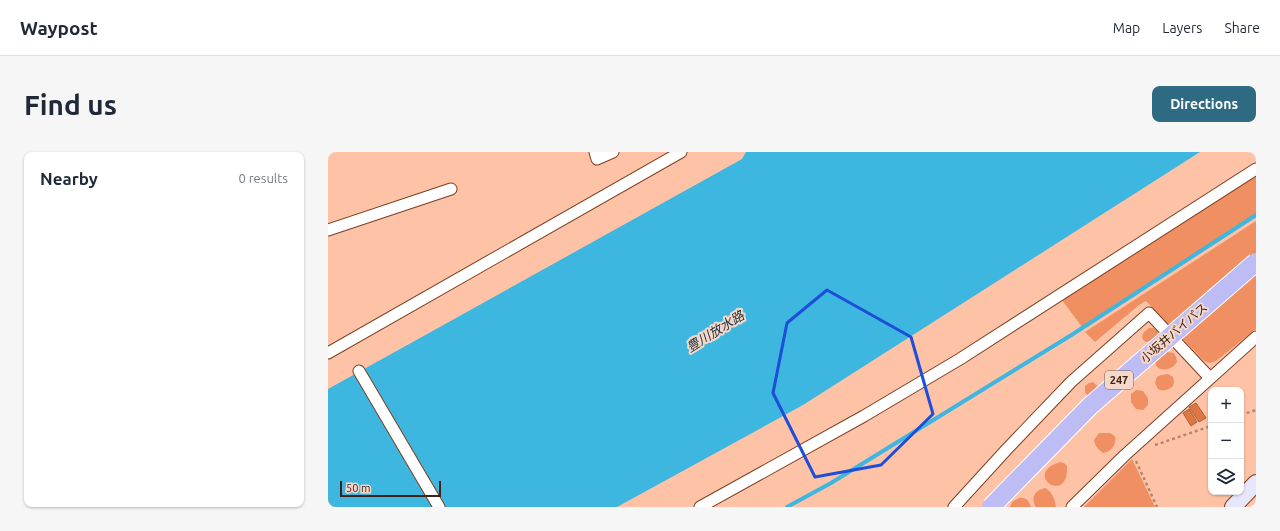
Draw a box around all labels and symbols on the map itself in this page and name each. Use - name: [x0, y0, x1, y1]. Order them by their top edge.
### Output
- street label: 小坂井バイパス: [1138, 300, 1210, 365]
- water label: 豊川放水路: [684, 307, 747, 354]
- road number: 247: [1105, 371, 1133, 389]
- scale bar: [340, 479, 441, 498]

